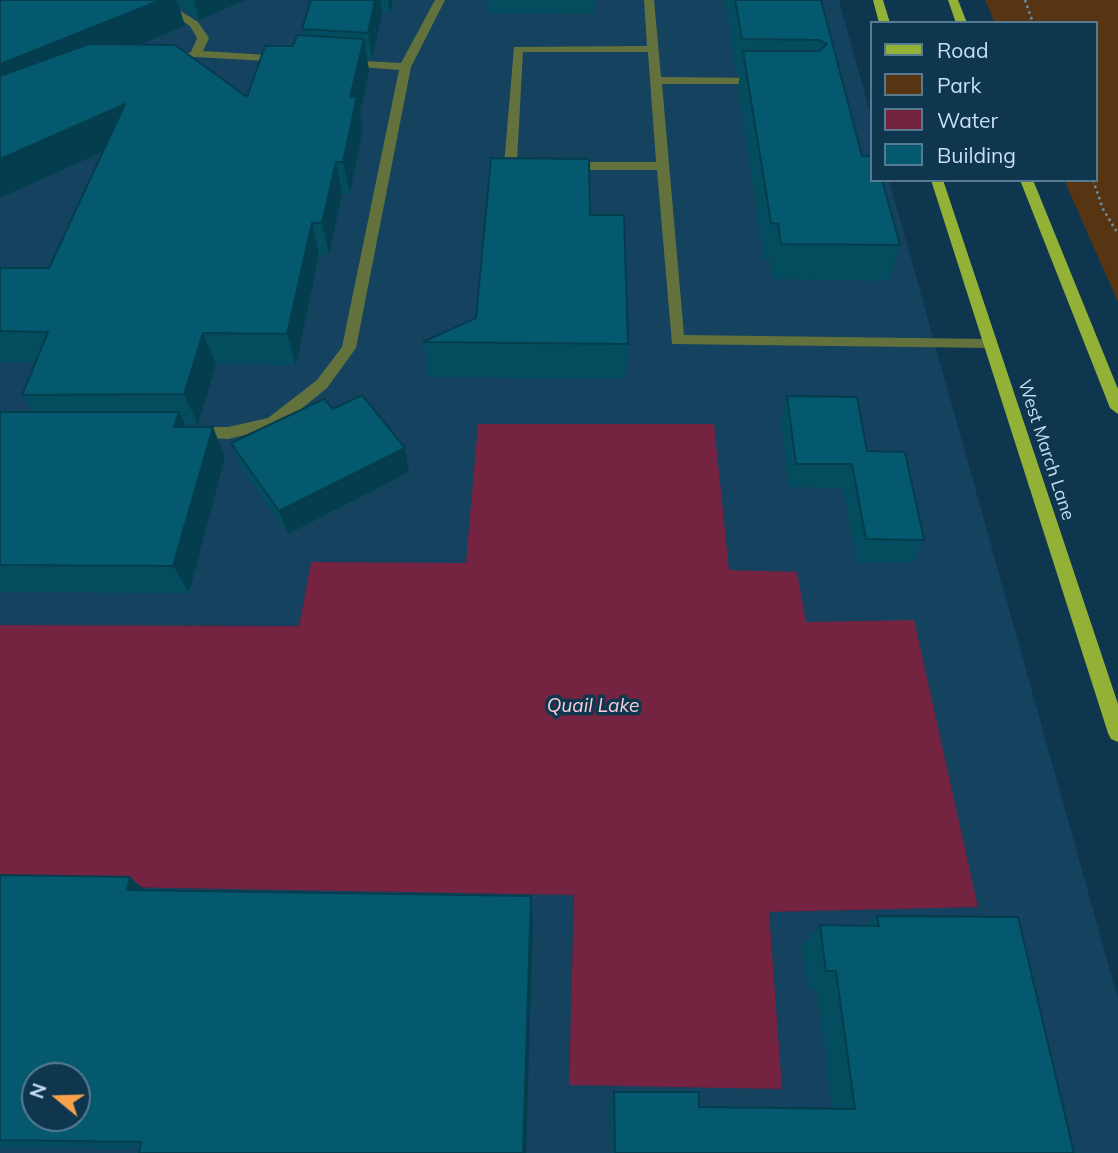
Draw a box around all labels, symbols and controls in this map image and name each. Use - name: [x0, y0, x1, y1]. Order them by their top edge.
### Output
- legend: [870, 21, 1097, 182]
- text: Road: [937, 37, 988, 63]
- text: Park: [937, 72, 981, 98]
- text: Water: [937, 107, 998, 133]
- text: Building: [937, 142, 1016, 168]
- street label: West March Lane: [1013, 377, 1079, 523]
- water label: Quail Lake: [547, 695, 639, 717]
- north arrow: [21, 1062, 91, 1132]
- text: N: [24, 1080, 52, 1102]

